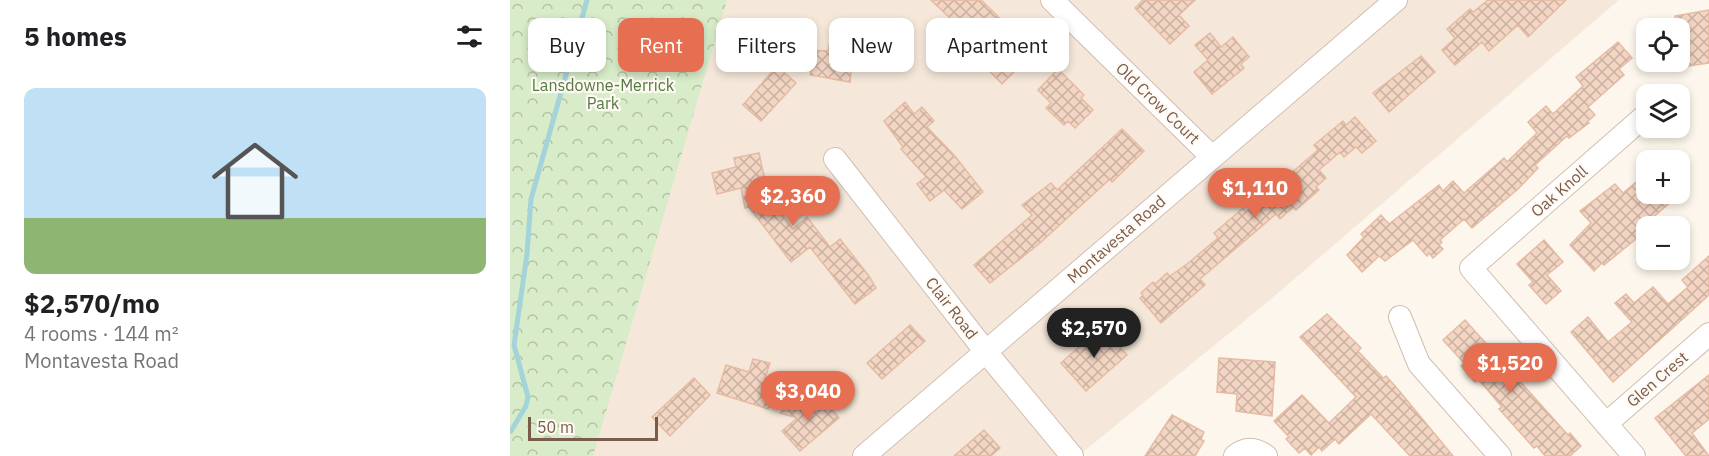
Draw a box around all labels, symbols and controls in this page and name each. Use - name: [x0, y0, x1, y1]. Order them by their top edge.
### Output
- chip: Buy: [528, 18, 606, 72]
- chip: Rent: [618, 18, 704, 72]
- chip: Filters: [716, 18, 817, 72]
- chip: New: [829, 18, 914, 72]
- chip: Apartment: [926, 18, 1069, 72]
- map controls: [1636, 18, 1690, 270]
- button: locate: [1636, 18, 1690, 72]
- text: 5 homes: [24, 19, 127, 53]
- icon: filters: [453, 20, 486, 53]
- street label: Old Crow Court: [1112, 58, 1204, 148]
- park label: Lansdowne-Merrick Park: [532, 75, 675, 113]
- button: layers: [1636, 84, 1690, 138]
- icon: home: [201, 127, 309, 235]
- button: +: [1636, 150, 1690, 204]
- street label: Oak Knoll: [1526, 161, 1592, 221]
- pin: $1,110: [1206, 168, 1304, 219]
- text: $1,110: [1222, 174, 1288, 201]
- pin: $2,360: [744, 176, 842, 227]
- text: $2,360: [760, 182, 826, 209]
- street label: Montavesta Road: [1063, 191, 1169, 287]
- button: −: [1636, 216, 1690, 270]
- street label: Clair Road: [922, 273, 982, 343]
- text: $2,570/mo: [24, 286, 160, 320]
- pin: $2,570: [1045, 308, 1143, 359]
- text: $2,570: [1061, 314, 1127, 341]
- text: 4 rooms · 144 m²: [24, 320, 179, 347]
- pin: $1,520: [1461, 343, 1559, 394]
- text: Montavesta Road: [24, 347, 179, 374]
- street label: Glen Crest: [1622, 347, 1692, 411]
- text: $1,520: [1477, 349, 1543, 376]
- pin: $3,040: [759, 371, 857, 422]
- text: $3,040: [775, 377, 841, 404]
- scale bar: [528, 414, 658, 442]
- text: 50 m: [537, 417, 574, 437]

